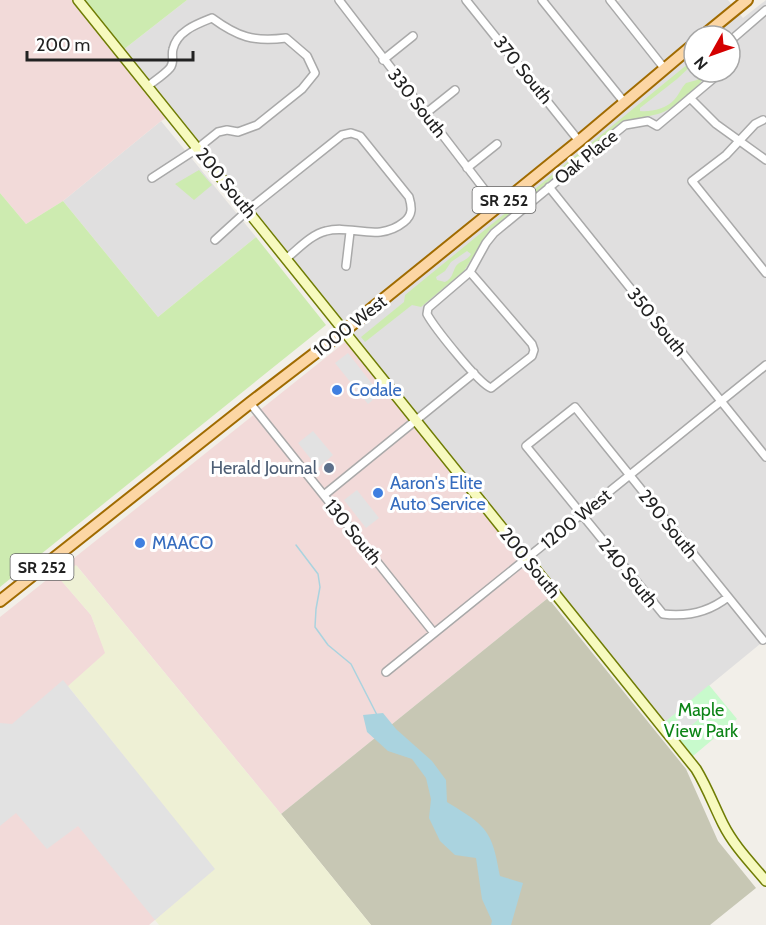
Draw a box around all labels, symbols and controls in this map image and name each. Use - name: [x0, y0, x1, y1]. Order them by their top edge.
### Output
- scale bar: [27, 24, 194, 62]
- north arrow: [682, 24, 742, 84]
- street label: 370 South: [489, 32, 557, 108]
- text: 200 m: [36, 34, 90, 56]
- text: N: [690, 53, 712, 74]
- street label: 330 South: [383, 64, 451, 142]
- street label: Oak Place: [550, 125, 622, 189]
- street label: 200 South: [191, 143, 261, 223]
- road number: SR 252: [472, 187, 536, 213]
- street label: 350 South: [623, 283, 691, 361]
- street label: 1000 West: [309, 291, 391, 361]
- place label: Codale: [349, 379, 402, 401]
- marker: Codale: [330, 383, 344, 397]
- place label: Herald Journal: [211, 457, 318, 479]
- marker: Herald Journal: [322, 461, 336, 475]
- place label: Aaron's Elite Auto Service: [390, 472, 486, 515]
- street label: 1200 West: [537, 484, 615, 554]
- street label: 290 South: [634, 485, 702, 563]
- marker: Aaron's Elite Auto Service: [371, 486, 385, 500]
- street label: 130 South: [320, 495, 386, 569]
- street label: 200 South: [495, 523, 565, 603]
- place label: MAACO: [152, 532, 213, 554]
- street label: 240 South: [594, 534, 662, 612]
- marker: MAACO: [133, 536, 147, 550]
- road number: SR 252: [10, 554, 74, 580]
- park label: Maple View Park: [664, 699, 739, 742]

